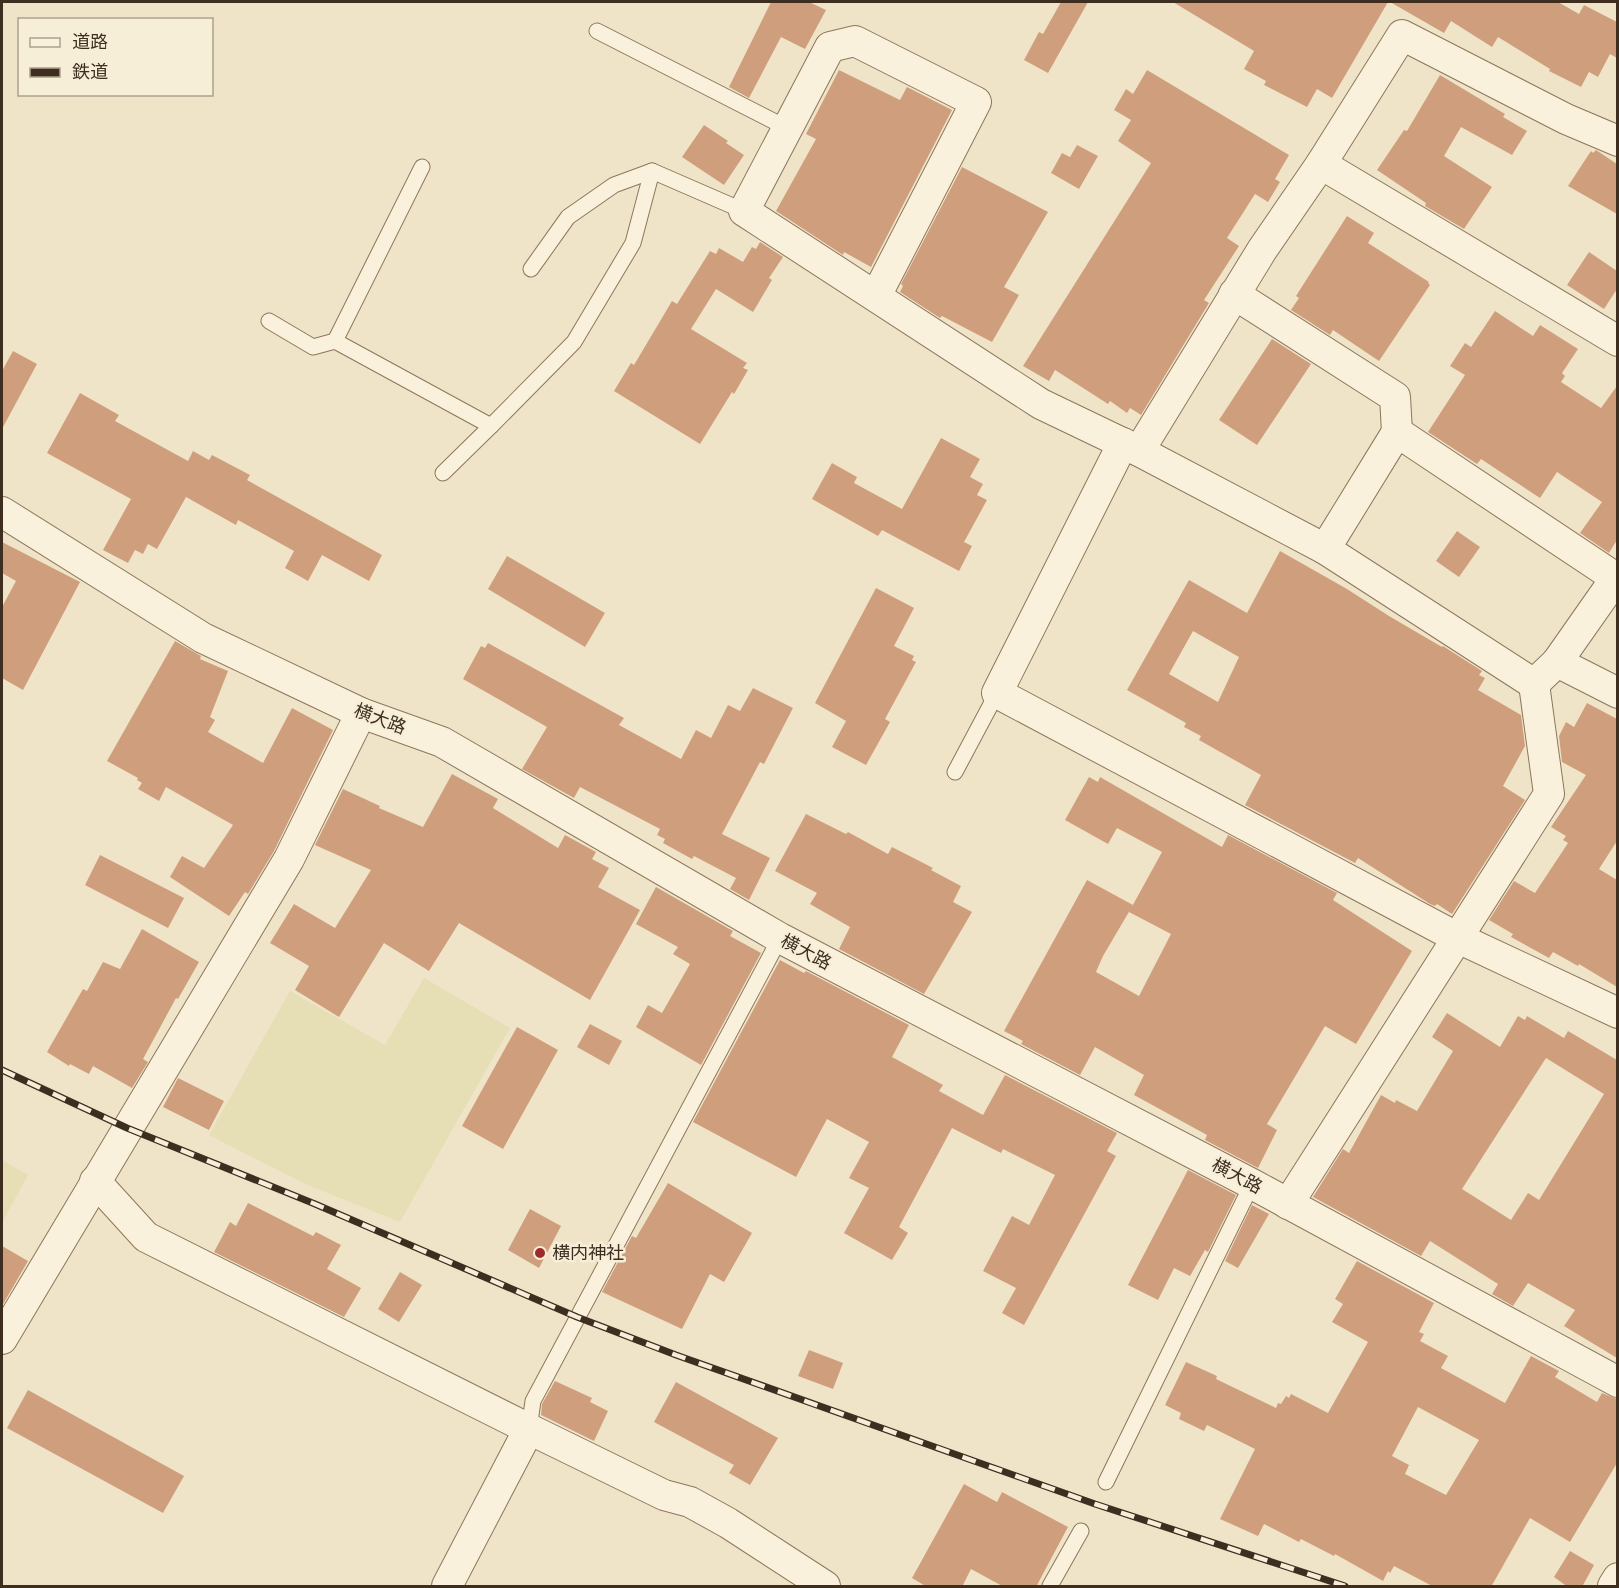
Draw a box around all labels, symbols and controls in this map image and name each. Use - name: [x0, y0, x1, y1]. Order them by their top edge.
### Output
- legend: [18, 18, 213, 96]
- text: 道路: [72, 30, 108, 53]
- text: 鉄道: [72, 60, 108, 83]
- street label: 横大路: [351, 698, 410, 739]
- street label: 横大路: [777, 929, 835, 974]
- street label: 横大路: [1208, 1153, 1266, 1198]
- place label: 横内神社: [552, 1241, 624, 1264]
- marker: 横内神社: [533, 1246, 547, 1260]

